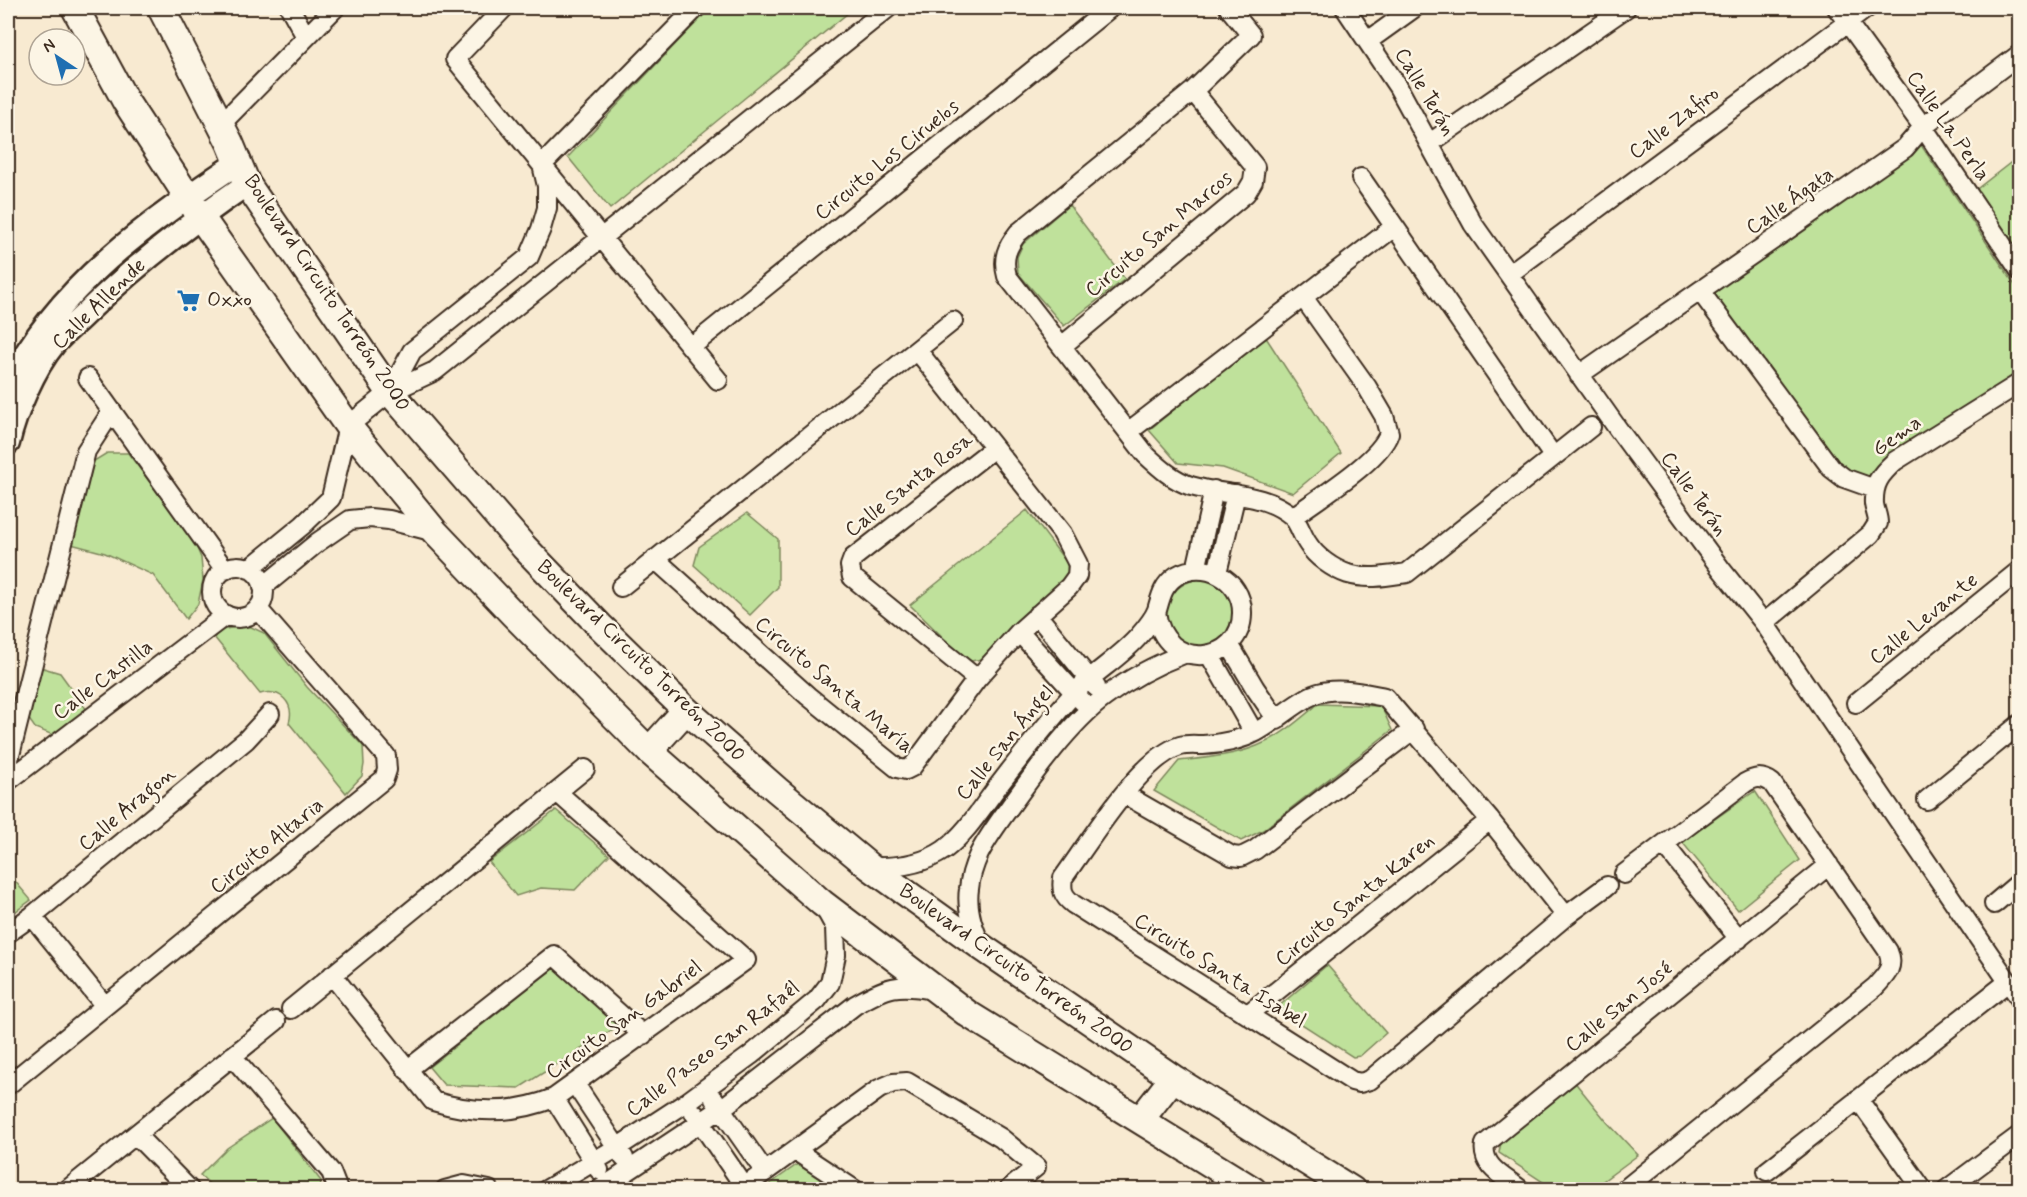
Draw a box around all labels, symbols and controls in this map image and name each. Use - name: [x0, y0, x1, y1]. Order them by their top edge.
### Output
- north arrow: [27, 27, 87, 87]
- text: N: [39, 34, 60, 58]
- street label: Calle Terán: [1388, 43, 1462, 141]
- street label: Calle La Perla: [1900, 65, 1996, 187]
- street label: Calle Zafiro: [1623, 80, 1725, 166]
- street label: Circuito Los Ciruelos: [809, 93, 965, 227]
- street label: Calle Ágata: [1740, 160, 1840, 242]
- street label: Circuito San Marcos: [1080, 164, 1238, 304]
- street label: Boulevard Circuito Torreón 2000: [237, 169, 417, 417]
- street label: Calle Allende: [46, 252, 152, 356]
- place label: Oxxo: [207, 286, 252, 314]
- supermarket icon: Oxxo: [176, 287, 202, 313]
- street label: Gema: [1867, 409, 1927, 463]
- street label: Calle Santa Rosa: [839, 426, 979, 544]
- street label: Calle Terán: [1654, 446, 1734, 542]
- street label: Boulevard Circuito Torreón 2000: [530, 554, 752, 768]
- street label: Calle Levante: [1864, 566, 1984, 672]
- street label: Circuito Santa María: [749, 610, 919, 760]
- street label: Calle Castilla: [47, 633, 159, 727]
- street label: Calle San Ángel: [950, 679, 1062, 808]
- street label: Calle Aragon: [73, 760, 183, 859]
- street label: Circuito Altaria: [204, 791, 330, 901]
- street label: Circuito Santa Karen: [1269, 827, 1441, 973]
- street label: Boulevard Circuito Torreón 2000: [893, 877, 1139, 1061]
- street label: Circuito Santa Isabel: [1129, 907, 1311, 1035]
- street label: Circuito San Gabriel: [540, 954, 708, 1086]
- street label: Calle San José: [1559, 955, 1679, 1059]
- street label: Calle Paseo San Rafaél: [620, 974, 806, 1124]

